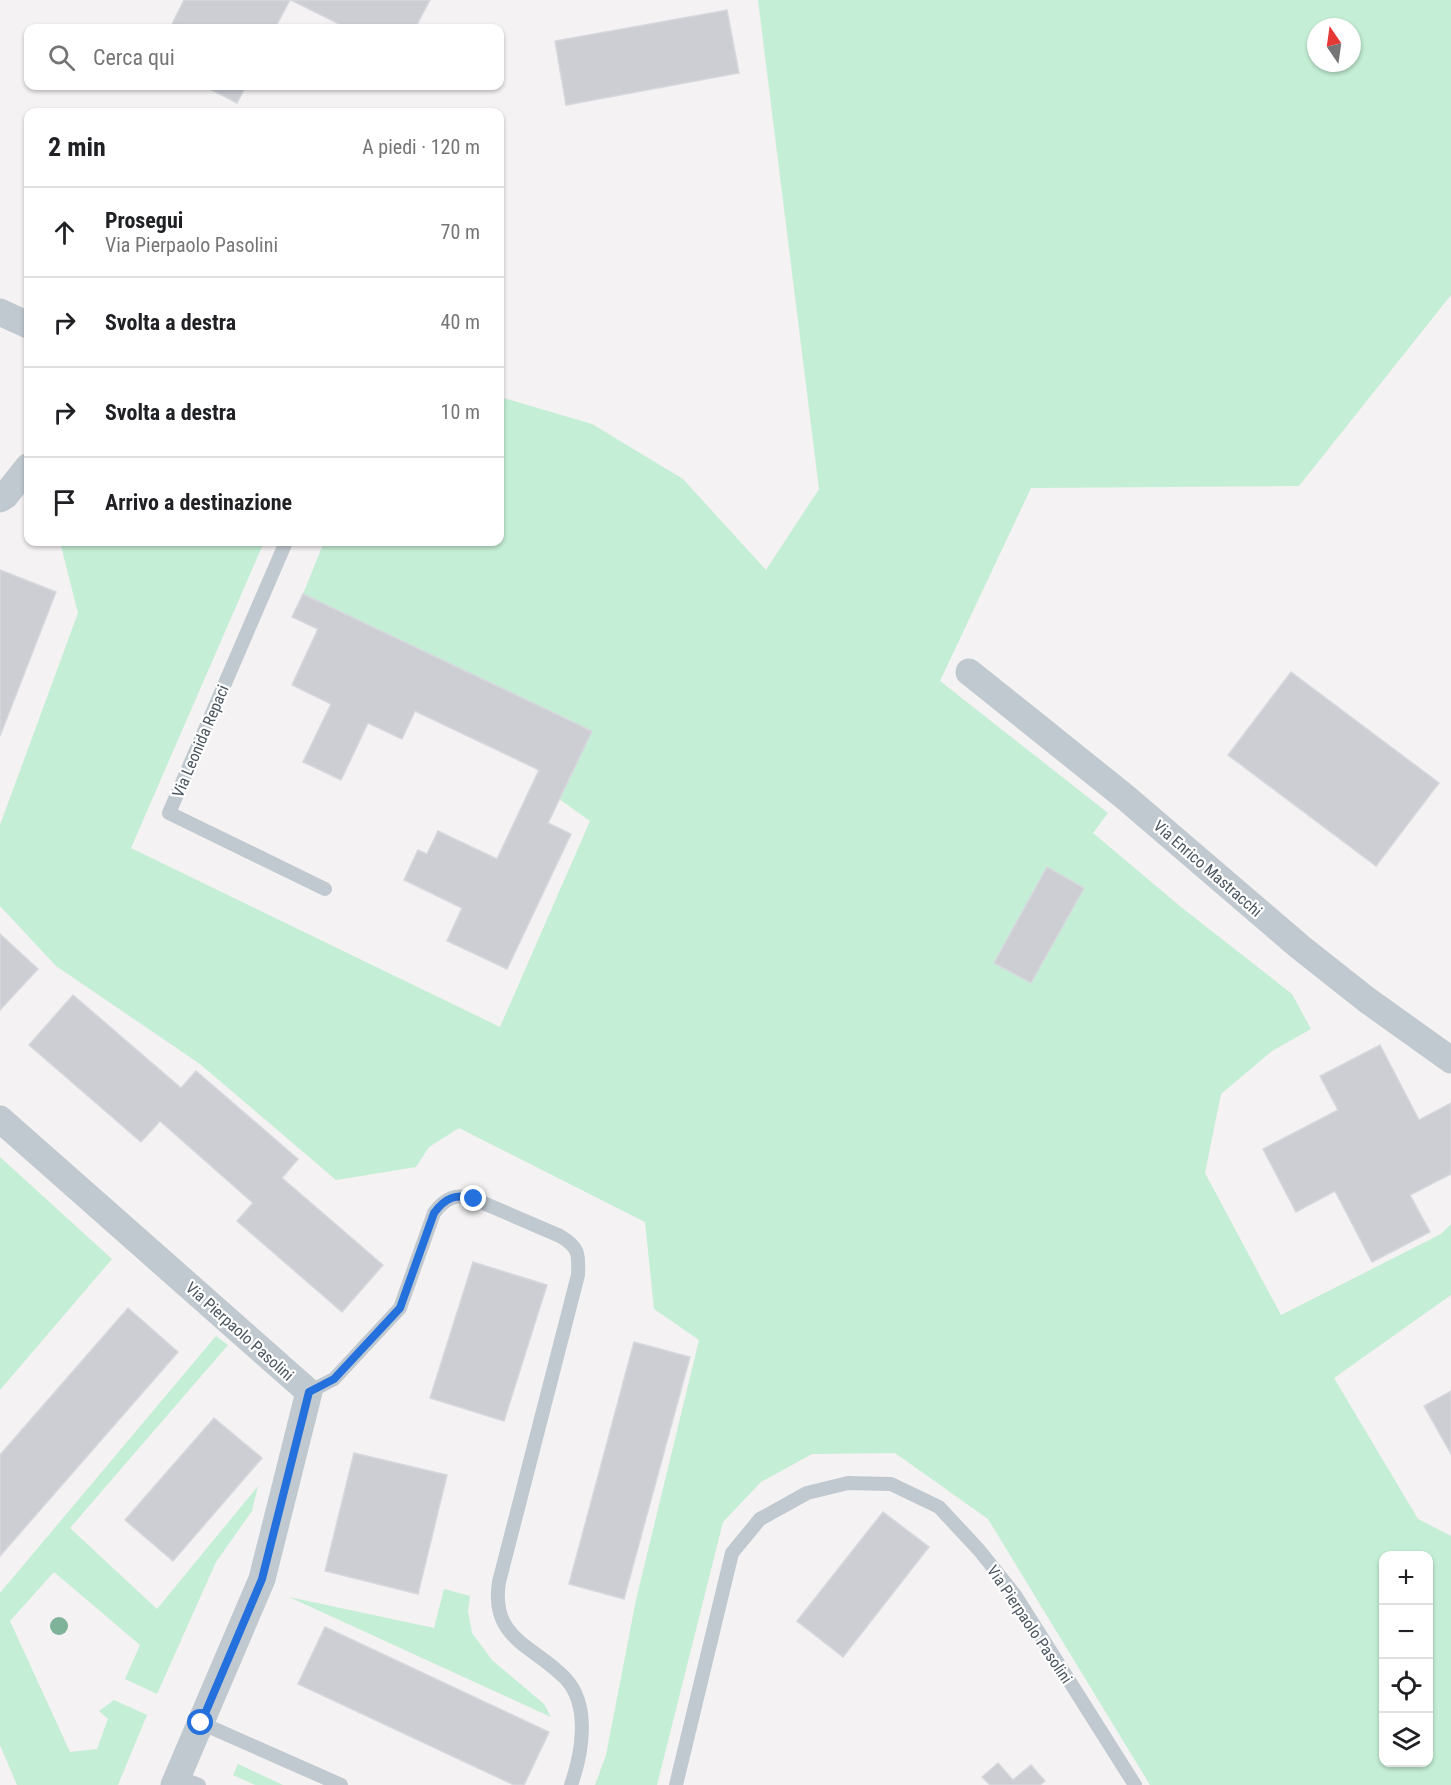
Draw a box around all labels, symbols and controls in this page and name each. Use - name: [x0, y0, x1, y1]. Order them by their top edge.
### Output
- north arrow: [1307, 18, 1361, 72]
- search box: [24, 24, 504, 90]
- icon: search: [45, 41, 78, 74]
- text: Cerca qui: [93, 45, 175, 70]
- text: 2 min: [48, 132, 106, 162]
- text: A piedi · 120 m: [362, 135, 480, 159]
- text: Prosegui: [105, 208, 183, 233]
- icon: ahead: [48, 216, 81, 249]
- text: 70 m: [441, 220, 480, 244]
- text: Via Pierpaolo Pasolini: [105, 233, 278, 257]
- icon: right: [48, 306, 81, 339]
- text: Svolta a destra: [105, 310, 236, 335]
- text: 40 m: [441, 310, 480, 334]
- icon: right: [48, 396, 81, 429]
- text: Svolta a destra: [105, 400, 236, 425]
- text: 10 m: [441, 400, 480, 424]
- icon: arrive: [48, 486, 81, 519]
- text: Arrivo a destinazione: [105, 490, 292, 515]
- street label: Via Leonida Repaci: [168, 682, 233, 800]
- street label: Via Enrico Mastracchi: [1150, 816, 1266, 921]
- route end: [460, 1185, 486, 1211]
- street label: Via Pierpaolo Pasolini: [182, 1278, 297, 1385]
- map controls: [1379, 1551, 1433, 1767]
- button: +: [1379, 1551, 1433, 1605]
- street label: Via Pierpaolo Pasolini: [983, 1562, 1076, 1687]
- button: −: [1379, 1605, 1433, 1659]
- button: locate: [1379, 1659, 1433, 1713]
- route start: [187, 1709, 213, 1735]
- button: layers: [1379, 1713, 1433, 1767]

